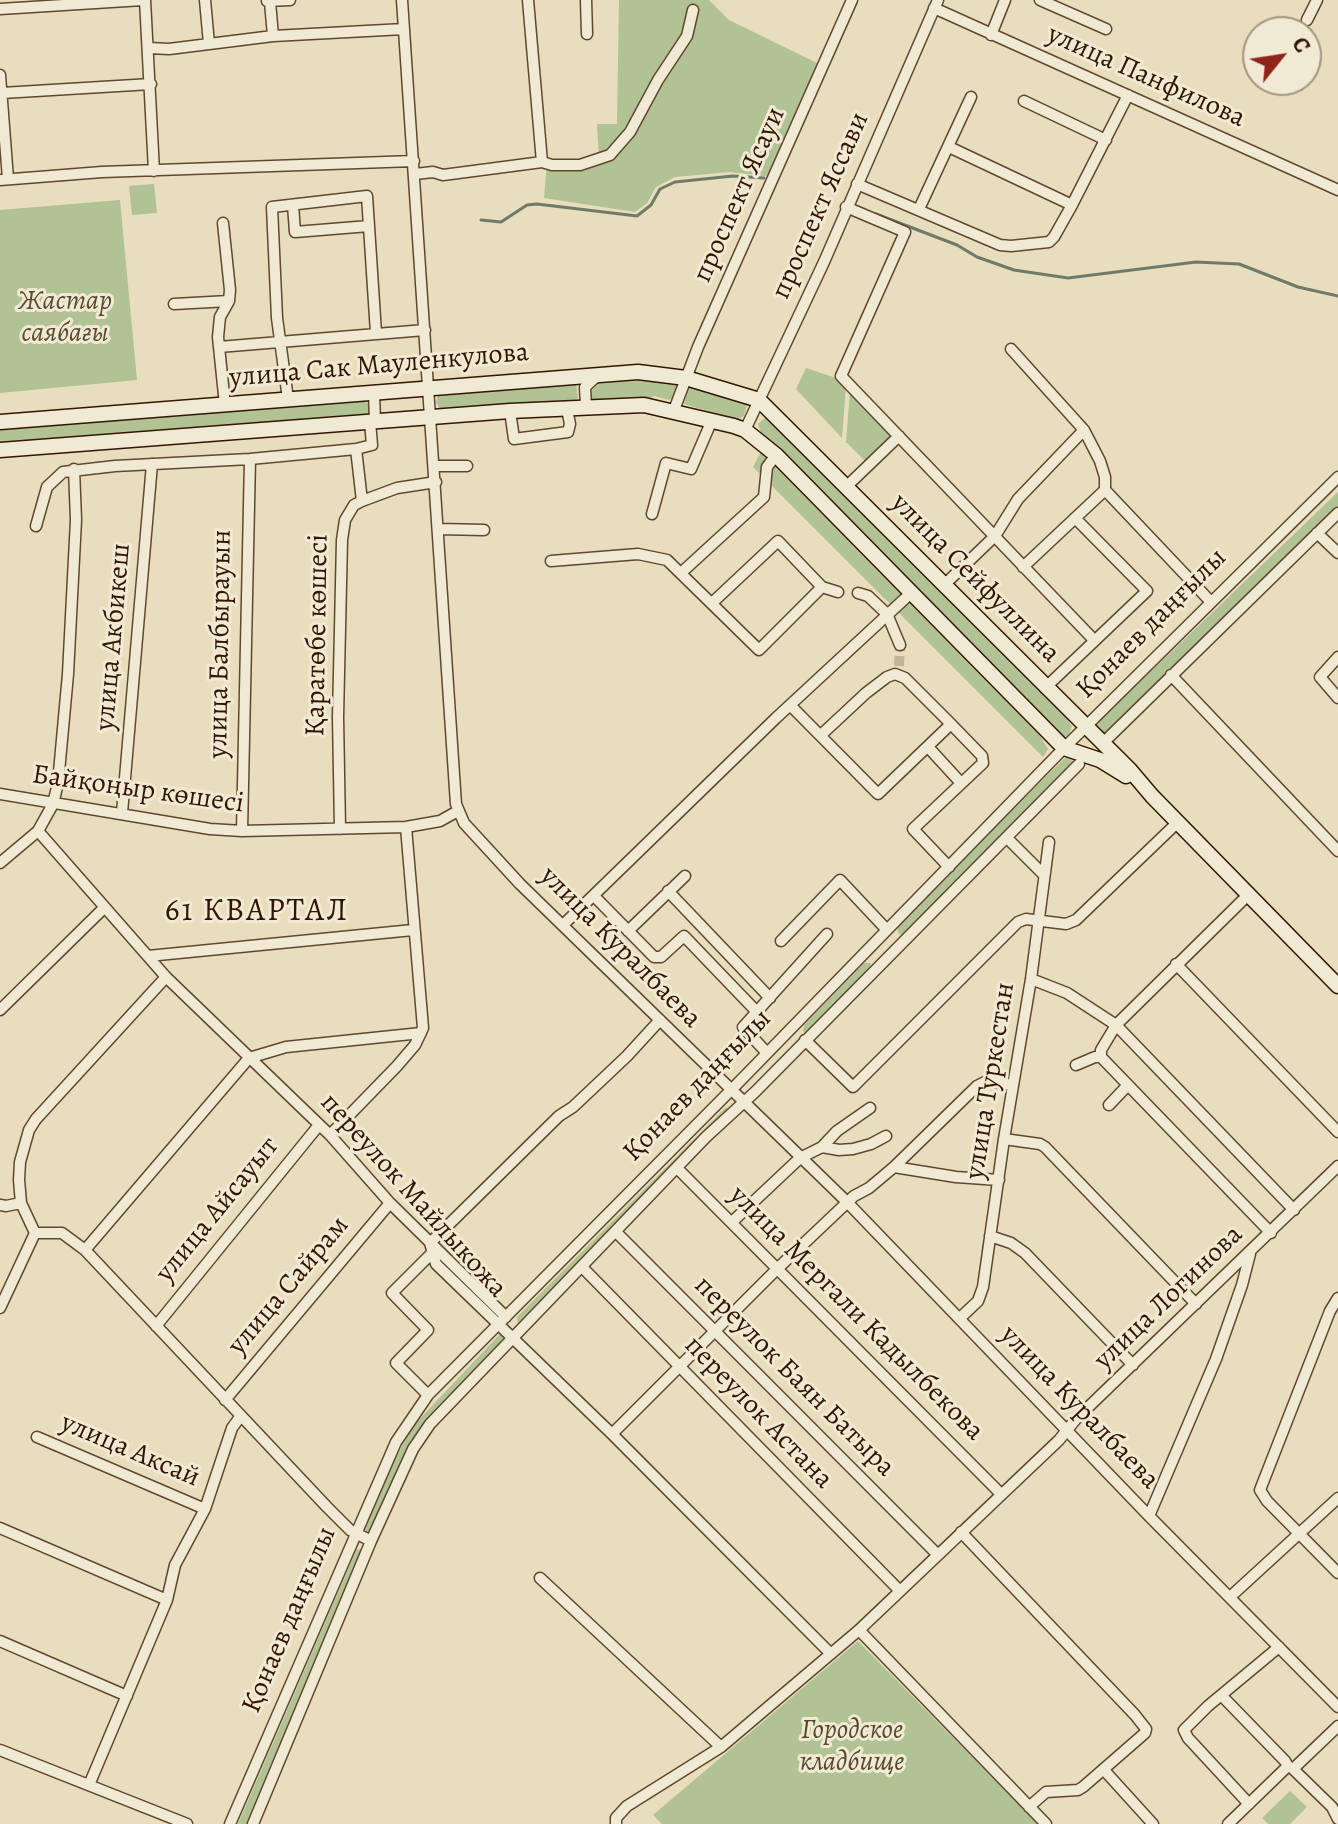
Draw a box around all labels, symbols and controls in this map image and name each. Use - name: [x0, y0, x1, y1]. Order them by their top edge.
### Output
- north arrow: [1242, 16, 1322, 96]
- street label: улица Панфилова: [1042, 18, 1250, 136]
- text: С: [1285, 32, 1317, 58]
- street label: проспект Ясауи: [686, 102, 794, 288]
- street label: проспект Яссави: [765, 107, 877, 305]
- park label: Жастар саябағы: [18, 285, 112, 351]
- street label: улица Сак Мауленкулова: [228, 336, 530, 396]
- street label: улица Сейфуллина: [883, 487, 1067, 671]
- street label: улица Балбырауын: [202, 529, 240, 759]
- street label: Қаратөбе көшесі: [299, 534, 337, 736]
- street label: улица Акбикеш: [89, 542, 139, 732]
- street label: Қонаев даңғылы: [1070, 542, 1234, 706]
- street label: Байқоңыр көшесі: [30, 759, 246, 821]
- street label: улица Куралбаева: [532, 860, 708, 1036]
- district label: 61 КВАРТАЛ: [165, 893, 349, 931]
- street label: улица Туркестан: [959, 980, 1023, 1182]
- street label: Қонаев даңғылы: [617, 1003, 779, 1169]
- street label: переулок Майлыкожа: [312, 1087, 514, 1305]
- street label: улица Айсауыт: [149, 1131, 287, 1289]
- street label: улица Мергали Кадылбекова: [722, 1180, 990, 1448]
- street label: улица Сайрам: [221, 1210, 357, 1362]
- street label: улица Логинова: [1088, 1219, 1250, 1377]
- street label: переулок Баян Батыра: [687, 1270, 901, 1484]
- street label: улица Куралбаева: [992, 1319, 1166, 1497]
- street label: переулок Астана: [677, 1330, 839, 1496]
- street label: улица Аксай: [55, 1407, 205, 1495]
- street label: Қонаев даңғылы: [236, 1522, 344, 1718]
- park label: Городское кладбище: [800, 1714, 904, 1780]

